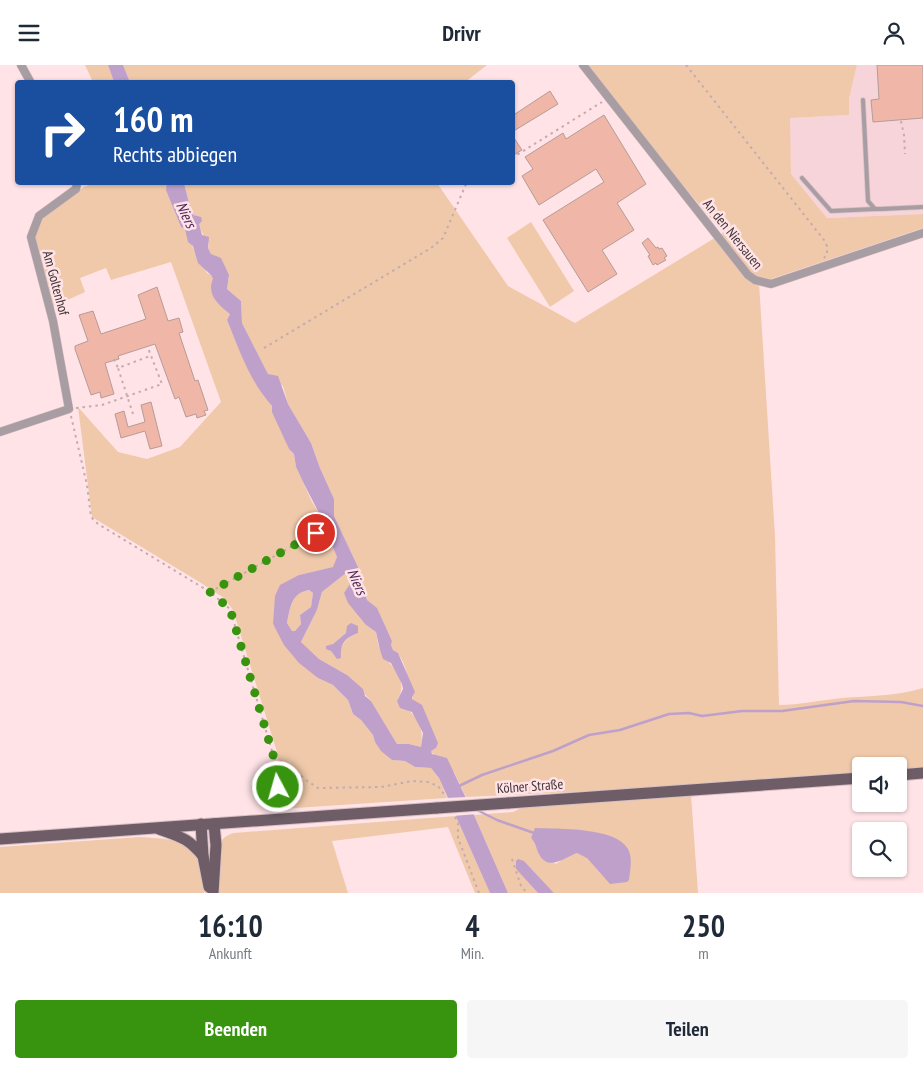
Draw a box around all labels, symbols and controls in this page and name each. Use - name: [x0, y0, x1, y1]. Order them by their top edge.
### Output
- icon: menu: [15, 19, 43, 47]
- text: Drivr: [442, 19, 481, 47]
- icon: person: [880, 19, 908, 47]
- text: 160 m: [113, 96, 194, 142]
- icon: right: [30, 100, 95, 165]
- text: Rechts abbiegen: [113, 140, 237, 168]
- street label: An den Niersauen: [699, 195, 767, 273]
- water label: Niers: [172, 199, 202, 233]
- street label: Am Goltenhof: [39, 249, 73, 318]
- pin: [295, 512, 337, 554]
- icon: arrive: [302, 519, 330, 547]
- water label: Niers: [343, 566, 372, 600]
- map controls: [852, 757, 907, 877]
- button: sound: [852, 757, 907, 812]
- position arrow: [251, 760, 303, 812]
- street label: Kölner Straße: [496, 775, 564, 797]
- button: search: [852, 822, 907, 877]
- text: 16:10: [198, 906, 263, 945]
- text: 4: [465, 906, 480, 945]
- text: 250: [682, 906, 725, 945]
- text: Ankunft: [209, 943, 252, 963]
- text: Min.: [461, 943, 484, 963]
- text: m: [698, 943, 709, 963]
- button: Beenden: [15, 1000, 457, 1058]
- button: Teilen: [467, 1000, 908, 1058]

